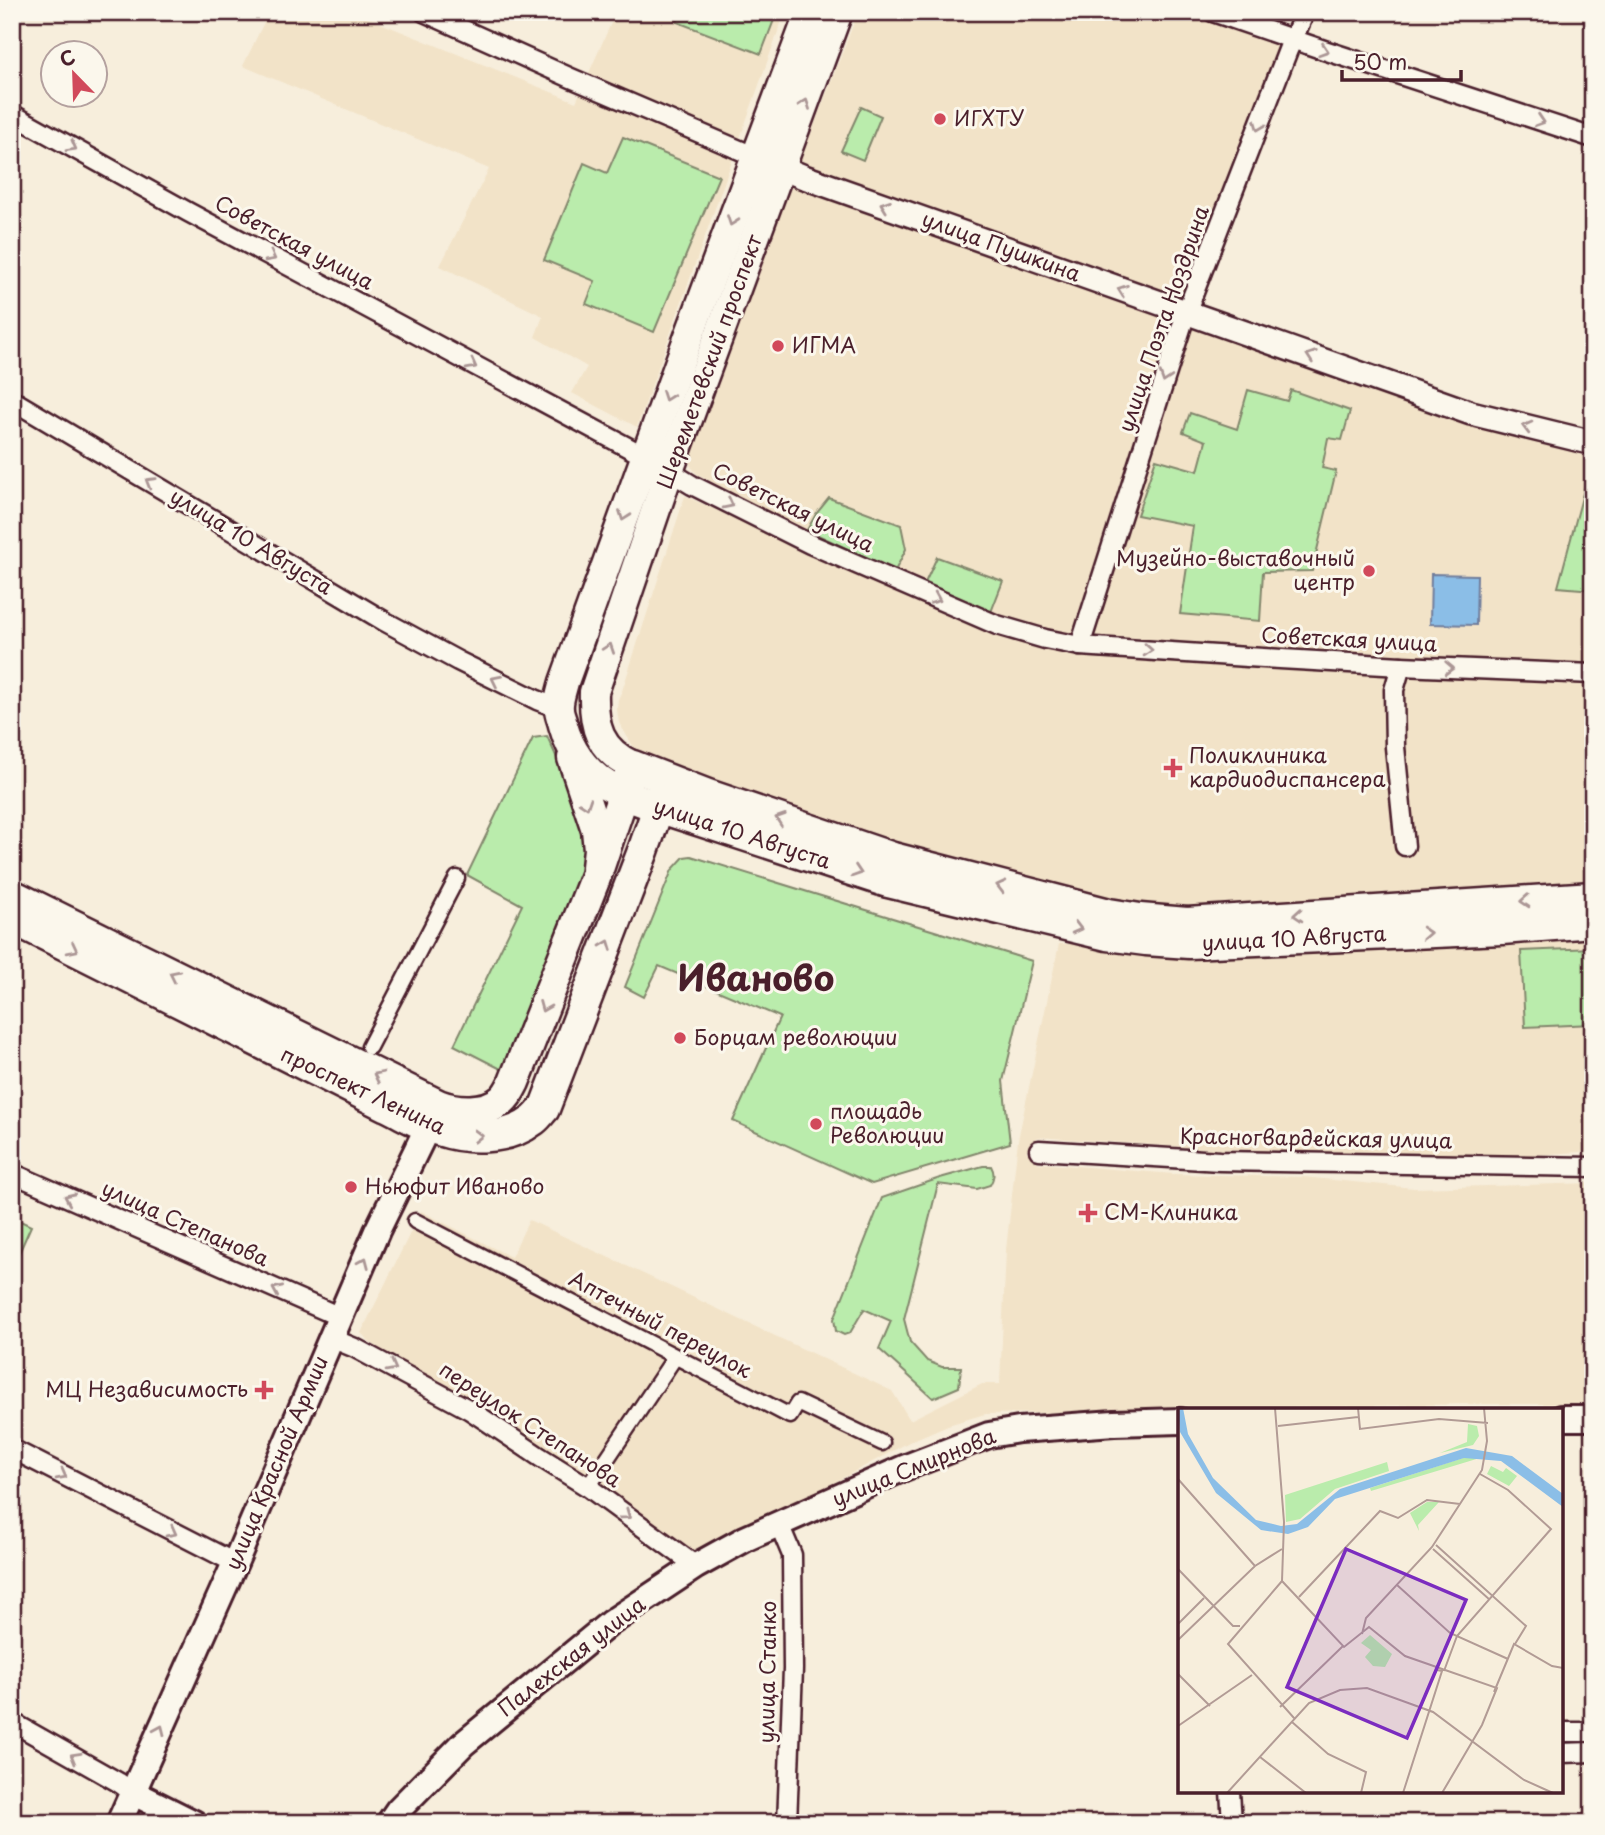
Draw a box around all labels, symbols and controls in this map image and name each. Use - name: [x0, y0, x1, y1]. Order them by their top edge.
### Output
- north arrow: [38, 38, 108, 108]
- scale bar: [1342, 38, 1462, 82]
- text: С: [55, 42, 79, 73]
- one-way arrow: [1317, 42, 1329, 56]
- text: 50 m: [1353, 45, 1407, 77]
- one-way arrow: [797, 98, 811, 110]
- place label: ИГХТУ: [954, 101, 1024, 133]
- marker: ИГХТУ: [932, 111, 948, 127]
- one-way arrow: [1533, 112, 1545, 127]
- one-way arrow: [1253, 120, 1267, 132]
- one-way arrow: [65, 139, 77, 153]
- street label: Советская улица: [210, 186, 381, 297]
- one-way arrow: [879, 199, 891, 213]
- street label: улица Поэта Ноздрина: [1108, 200, 1216, 436]
- street label: улица Пушкина: [918, 202, 1086, 289]
- one-way arrow: [726, 215, 740, 227]
- street label: Шереметевский проспект: [647, 229, 769, 493]
- one-way arrow: [264, 249, 277, 262]
- one-way arrow: [1116, 284, 1128, 298]
- place label: ИГМА: [792, 328, 856, 360]
- marker: ИГМА: [770, 338, 786, 354]
- one-way arrow: [1305, 350, 1317, 364]
- one-way arrow: [464, 357, 477, 370]
- one-way arrow: [1159, 372, 1174, 384]
- one-way arrow: [662, 390, 676, 402]
- one-way arrow: [1521, 421, 1533, 435]
- street label: Советская улица: [708, 453, 881, 560]
- one-way arrow: [145, 477, 158, 490]
- street label: улица 10 Августа: [165, 479, 339, 602]
- one-way arrow: [722, 496, 734, 509]
- one-way arrow: [618, 509, 632, 521]
- place label: Музейно-выставочный центр: [1116, 541, 1355, 597]
- marker: Музейно-выставочный центр: [1361, 563, 1377, 579]
- one-way arrow: [929, 591, 941, 605]
- street label: Советская улица: [1260, 617, 1439, 659]
- one-way arrow: [601, 643, 615, 655]
- one-way arrow: [1143, 643, 1154, 658]
- one-way arrow: [1443, 661, 1454, 676]
- one-way arrow: [491, 675, 503, 689]
- place label: Поликлиника кардиодиспансера: [1189, 738, 1386, 794]
- marker: Поликлиника кардиодиспансера: [1163, 758, 1183, 778]
- street label: улица 10 Августа: [650, 788, 835, 876]
- one-way arrow: [578, 797, 592, 809]
- one-way arrow: [774, 813, 786, 827]
- one-way arrow: [851, 863, 863, 878]
- one-way arrow: [995, 880, 1007, 894]
- one-way arrow: [1519, 893, 1530, 908]
- one-way arrow: [1292, 908, 1303, 923]
- street label: улица 10 Августа: [1201, 916, 1387, 958]
- one-way arrow: [1071, 920, 1083, 934]
- one-way arrow: [1421, 925, 1432, 940]
- one-way arrow: [599, 939, 613, 951]
- one-way arrow: [66, 940, 78, 954]
- district label: Иваново: [678, 950, 834, 1003]
- one-way arrow: [169, 970, 181, 984]
- one-way arrow: [539, 1001, 553, 1013]
- place label: Борцам революции: [694, 1020, 898, 1052]
- marker: Борцам революции: [672, 1030, 688, 1046]
- street label: проспект Ленина: [276, 1037, 452, 1142]
- one-way arrow: [373, 1070, 385, 1084]
- place label: площадь Революции: [830, 1094, 945, 1150]
- marker: площадь Революции: [808, 1116, 824, 1132]
- street label: Красногвардейская улица: [1180, 1119, 1453, 1155]
- one-way arrow: [473, 1128, 484, 1144]
- place label: Ньюфит Иваново: [365, 1169, 544, 1201]
- street label: улица Степанова: [97, 1171, 275, 1273]
- marker: Ньюфит Иваново: [343, 1179, 359, 1195]
- one-way arrow: [64, 1192, 76, 1206]
- place label: СМ-Клиника: [1104, 1195, 1238, 1227]
- marker: СМ-Клиника: [1078, 1203, 1098, 1223]
- one-way arrow: [356, 1257, 370, 1269]
- street label: Аптечный переулок: [564, 1261, 758, 1385]
- one-way arrow: [272, 1284, 284, 1298]
- street label: улица Красной Армии: [215, 1350, 335, 1575]
- street label: переулок Степанова: [434, 1352, 628, 1494]
- one-way arrow: [385, 1359, 397, 1373]
- place label: МЦ Независимость: [45, 1372, 248, 1404]
- marker: МЦ Независимость: [254, 1380, 274, 1400]
- inset map: [1178, 1408, 1563, 1793]
- street label: улица Смирнова: [827, 1419, 1000, 1514]
- one-way arrow: [54, 1467, 67, 1480]
- one-way arrow: [618, 1506, 631, 1519]
- one-way arrow: [165, 1524, 177, 1537]
- street label: Палехская улица: [490, 1587, 652, 1723]
- street label: улица Станко: [749, 1600, 783, 1744]
- one-way arrow: [152, 1725, 166, 1737]
- one-way arrow: [70, 1753, 83, 1766]

